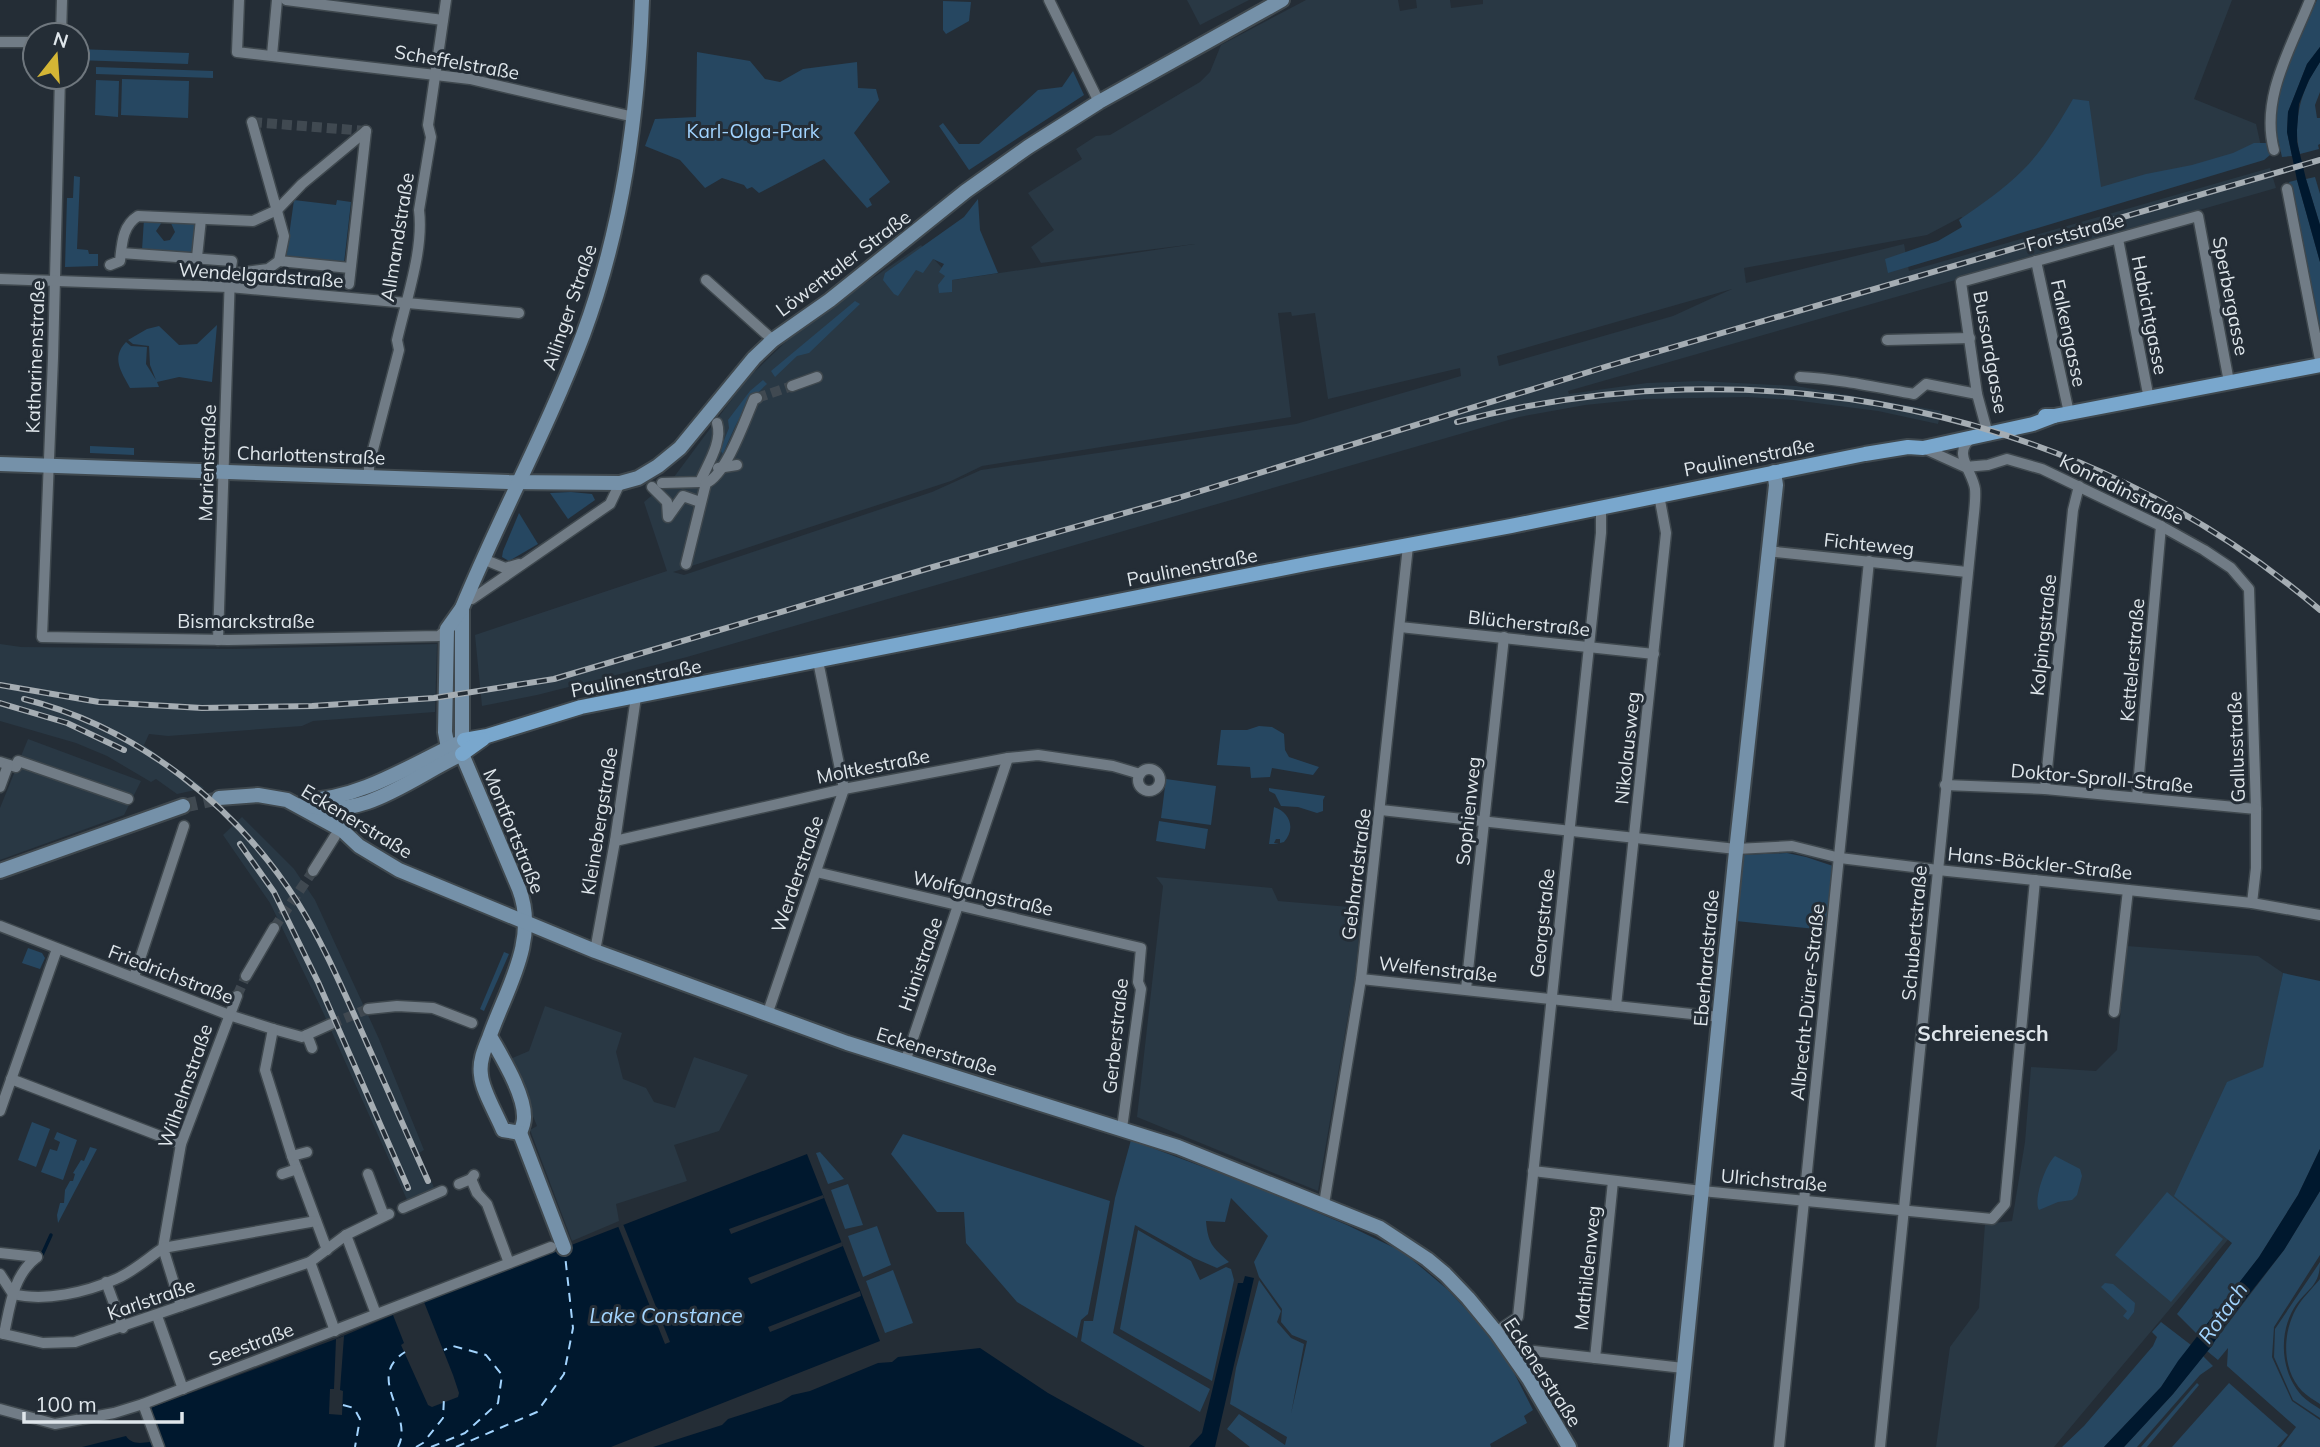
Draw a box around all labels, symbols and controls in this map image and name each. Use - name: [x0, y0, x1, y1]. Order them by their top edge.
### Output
- north arrow: [21, 21, 91, 91]
- text: N: [51, 26, 71, 53]
- street label: Scheffelstraße: [393, 39, 521, 85]
- park label: Karl-Olga-Park: [686, 119, 820, 143]
- street label: Allmandstraße: [375, 171, 419, 303]
- street label: Löwentaler Straße: [771, 204, 915, 322]
- street label: Forststraße: [2023, 207, 2127, 257]
- street label: Sperbergasse: [2208, 234, 2254, 358]
- street label: Ailinger Straße: [536, 241, 602, 373]
- street label: Habichtgasse: [2127, 253, 2173, 377]
- street label: Wendelgardstraße: [178, 257, 344, 293]
- street label: Falkengasse: [2046, 277, 2092, 389]
- street label: Katharinenstraße: [20, 280, 50, 434]
- street label: Bussardgasse: [1968, 289, 2014, 415]
- street label: Marienstraße: [193, 404, 221, 522]
- street label: Paulinenstraße: [1682, 433, 1816, 481]
- street label: Charlottenstraße: [236, 440, 386, 470]
- street label: Konradinstraße: [2056, 448, 2188, 530]
- street label: Fichteweg: [1823, 527, 1915, 561]
- street label: Paulinenstraße: [1125, 543, 1259, 591]
- street label: Kolpingstraße: [2025, 573, 2061, 697]
- street label: Kettelerstraße: [2115, 597, 2149, 723]
- street label: Blücherstraße: [1467, 605, 1591, 641]
- street label: Bismarckstraße: [177, 609, 315, 633]
- street label: Paulinenstraße: [569, 654, 703, 702]
- street label: Nikolausweg: [1609, 690, 1645, 806]
- street label: Gallusstraße: [2222, 691, 2250, 803]
- street label: Moltkestraße: [814, 743, 932, 789]
- street label: Kleinebergstraße: [575, 745, 623, 897]
- street label: Sophienweg: [1450, 755, 1486, 867]
- street label: Doktor-Sproll-Straße: [2010, 758, 2194, 798]
- street label: Montfortstraße: [478, 765, 550, 897]
- street label: Eckenerstraße: [297, 778, 417, 864]
- street label: Gebhardstraße: [1336, 807, 1376, 941]
- street label: Werderstraße: [766, 812, 828, 936]
- street label: Hans-Böckler-Straße: [1946, 841, 2134, 885]
- street label: Schubertstraße: [1896, 864, 1932, 1002]
- street label: Wolfgangstraße: [910, 865, 1056, 921]
- street label: Georgstraße: [1524, 867, 1560, 979]
- street label: Eberhardstraße: [1688, 889, 1724, 1027]
- street label: Albrecht-Dürer-Straße: [1785, 902, 1829, 1102]
- street label: Hünistraße: [893, 914, 947, 1014]
- street label: Friedrichstraße: [105, 939, 237, 1009]
- street label: Welfenstraße: [1378, 951, 1498, 987]
- street label: Gerberstraße: [1097, 977, 1133, 1095]
- district label: Schreienesch: [1917, 1020, 2049, 1046]
- street label: Wilhelmstraße: [153, 1021, 217, 1151]
- street label: Eckenerstraße: [874, 1021, 1000, 1081]
- street label: Ulrichstraße: [1720, 1163, 1828, 1197]
- street label: Mathildenweg: [1569, 1204, 1605, 1332]
- street label: Karlstraße: [104, 1273, 198, 1325]
- water label: Rotach: [2192, 1277, 2253, 1348]
- water label: Lake Constance: [589, 1302, 743, 1328]
- street label: Eckenerstraße: [1499, 1313, 1587, 1431]
- street label: Seestraße: [205, 1317, 297, 1371]
- scale bar: [24, 1380, 182, 1424]
- text: 100 m: [35, 1391, 97, 1417]

